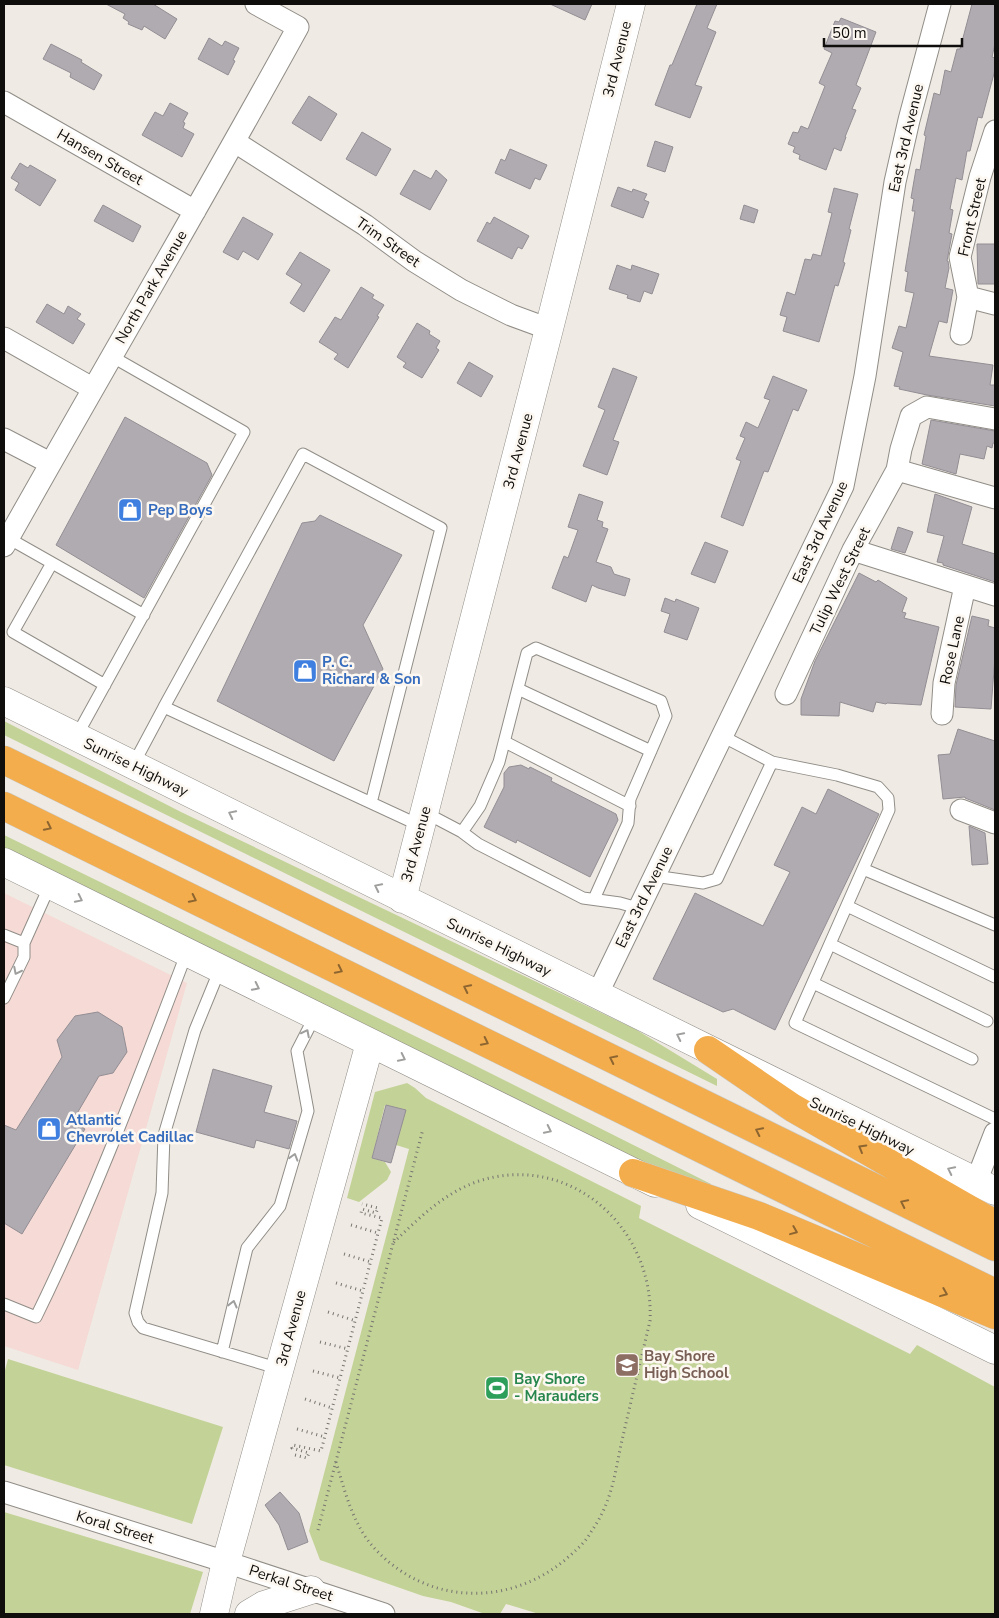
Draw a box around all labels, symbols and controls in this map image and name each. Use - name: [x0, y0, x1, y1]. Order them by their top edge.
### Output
- scale bar: [824, 15, 962, 47]
- street label: 3rd Avenue: [598, 19, 636, 99]
- text: 50 m: [832, 23, 867, 43]
- street label: East 3rd Avenue: [884, 82, 928, 194]
- street label: Hansen Street: [53, 124, 147, 190]
- street label: Front Street: [953, 175, 991, 258]
- street label: Trim Street: [352, 212, 425, 272]
- street label: North Park Avenue: [110, 227, 192, 347]
- street label: 3rd Avenue: [498, 411, 538, 491]
- street label: East 3rd Avenue: [788, 478, 852, 586]
- shop icon: Pep Boys: [117, 497, 143, 523]
- place label: Pep Boys: [148, 500, 212, 520]
- street label: Tulip West Street: [805, 523, 875, 638]
- street label: Rose Lane: [935, 614, 969, 686]
- place label: P. C. Richard & Son: [322, 652, 421, 689]
- shop icon: P. C. Richard & Son: [292, 658, 318, 684]
- street label: Sunrise Highway: [80, 733, 192, 801]
- street label: 3rd Avenue: [396, 804, 436, 884]
- one-way arrow: [228, 810, 237, 820]
- one-way arrow: [42, 821, 51, 831]
- street label: East 3rd Avenue: [611, 843, 677, 951]
- one-way arrow: [374, 883, 383, 893]
- one-way arrow: [74, 893, 83, 903]
- one-way arrow: [188, 893, 197, 903]
- street label: Sunrise Highway: [443, 913, 555, 981]
- one-way arrow: [334, 964, 343, 975]
- one-way arrow: [13, 966, 23, 975]
- one-way arrow: [251, 981, 260, 991]
- one-way arrow: [463, 984, 472, 994]
- one-way arrow: [300, 1029, 310, 1038]
- one-way arrow: [676, 1032, 685, 1042]
- one-way arrow: [480, 1036, 489, 1046]
- one-way arrow: [397, 1052, 406, 1062]
- one-way arrow: [609, 1055, 618, 1066]
- street label: Sunrise Highway: [806, 1092, 918, 1160]
- place label: Atlantic Chevrolet Cadillac: [66, 1110, 194, 1147]
- shop icon: Atlantic Chevrolet Cadillac: [36, 1116, 62, 1142]
- one-way arrow: [542, 1124, 551, 1134]
- one-way arrow: [755, 1127, 764, 1137]
- one-way arrow: [858, 1144, 867, 1154]
- one-way arrow: [289, 1153, 299, 1161]
- one-way arrow: [948, 1166, 957, 1176]
- one-way arrow: [901, 1199, 910, 1209]
- one-way arrow: [789, 1224, 798, 1235]
- one-way arrow: [939, 1287, 948, 1297]
- street label: 3rd Avenue: [271, 1288, 311, 1368]
- one-way arrow: [227, 1300, 238, 1309]
- place label: Bay Shore High School: [644, 1346, 729, 1383]
- school or university icon: Bay Shore High School: [614, 1352, 640, 1378]
- place label: Bay Shore - Marauders: [514, 1369, 599, 1406]
- sports icon: Bay Shore - Marauders: [484, 1375, 510, 1401]
- street label: Koral Street: [74, 1506, 157, 1548]
- street label: Perkal Street: [246, 1560, 336, 1606]

